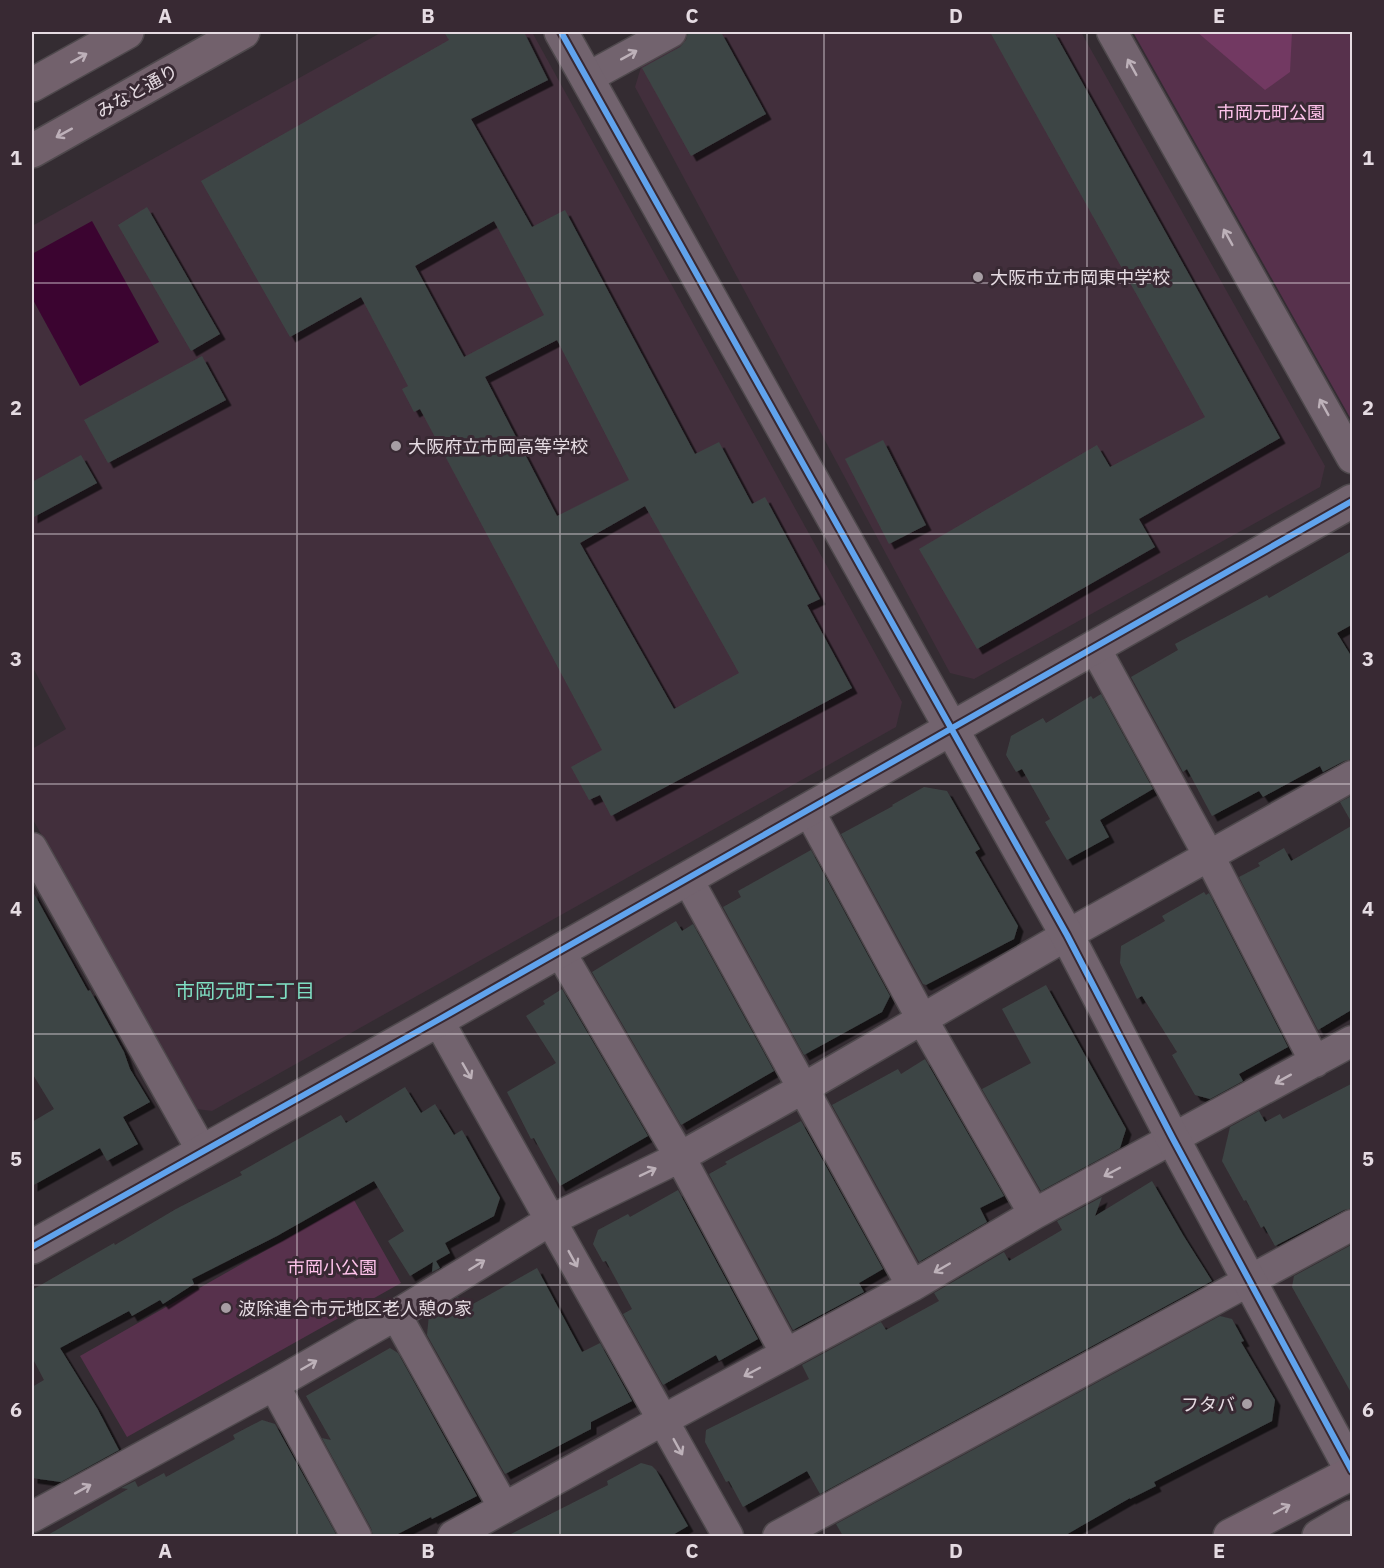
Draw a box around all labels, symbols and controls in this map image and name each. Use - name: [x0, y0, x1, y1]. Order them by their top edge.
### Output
- text: A: [158, 2, 172, 29]
- text: B: [421, 2, 435, 29]
- text: C: [685, 2, 699, 29]
- text: D: [949, 2, 963, 29]
- text: E: [1213, 2, 1225, 29]
- one-way arrow: [620, 49, 637, 61]
- one-way arrow: [70, 52, 87, 64]
- street label: みなと通り: [92, 59, 182, 123]
- one-way arrow: [1126, 59, 1138, 76]
- park label: 市岡元町公園: [1217, 101, 1325, 124]
- one-way arrow: [56, 128, 74, 139]
- text: 1: [10, 144, 22, 171]
- text: 1: [1362, 144, 1374, 171]
- one-way arrow: [1222, 229, 1234, 246]
- place label: 大阪市立市岡東中学校: [990, 266, 1170, 289]
- marker: 大阪市立市岡東中学校: [971, 270, 985, 284]
- text: 2: [10, 394, 22, 421]
- text: 2: [1362, 394, 1374, 421]
- one-way arrow: [1318, 398, 1329, 416]
- place label: 大阪府立市岡高等学校: [408, 435, 588, 458]
- marker: 大阪府立市岡高等学校: [389, 439, 403, 453]
- text: 3: [10, 645, 22, 672]
- text: 3: [1362, 645, 1374, 672]
- text: 4: [10, 895, 22, 922]
- text: 4: [1362, 895, 1374, 922]
- district label: 市岡元町二丁目: [175, 977, 315, 1004]
- one-way arrow: [461, 1062, 473, 1079]
- one-way arrow: [1275, 1073, 1292, 1085]
- text: 5: [10, 1145, 22, 1172]
- text: 5: [1362, 1145, 1374, 1172]
- one-way arrow: [638, 1166, 656, 1178]
- one-way arrow: [1103, 1167, 1121, 1178]
- one-way arrow: [567, 1250, 579, 1267]
- park label: 市岡小公園: [287, 1256, 377, 1279]
- one-way arrow: [468, 1259, 485, 1271]
- one-way arrow: [934, 1262, 951, 1274]
- place label: 波除連合市元地区老人憩の家: [238, 1297, 472, 1320]
- marker: 波除連合市元地区老人憩の家: [219, 1301, 233, 1315]
- one-way arrow: [300, 1358, 317, 1370]
- one-way arrow: [744, 1366, 761, 1378]
- place label: フタバ: [1181, 1393, 1235, 1416]
- text: 6: [10, 1396, 22, 1423]
- text: 6: [1362, 1396, 1374, 1423]
- marker: フタバ: [1240, 1397, 1254, 1411]
- one-way arrow: [673, 1439, 685, 1456]
- one-way arrow: [74, 1483, 91, 1495]
- one-way arrow: [1273, 1503, 1290, 1515]
- text: A: [158, 1537, 172, 1564]
- text: B: [421, 1537, 435, 1564]
- text: C: [685, 1537, 699, 1564]
- text: D: [949, 1537, 963, 1564]
- text: E: [1213, 1537, 1225, 1564]

